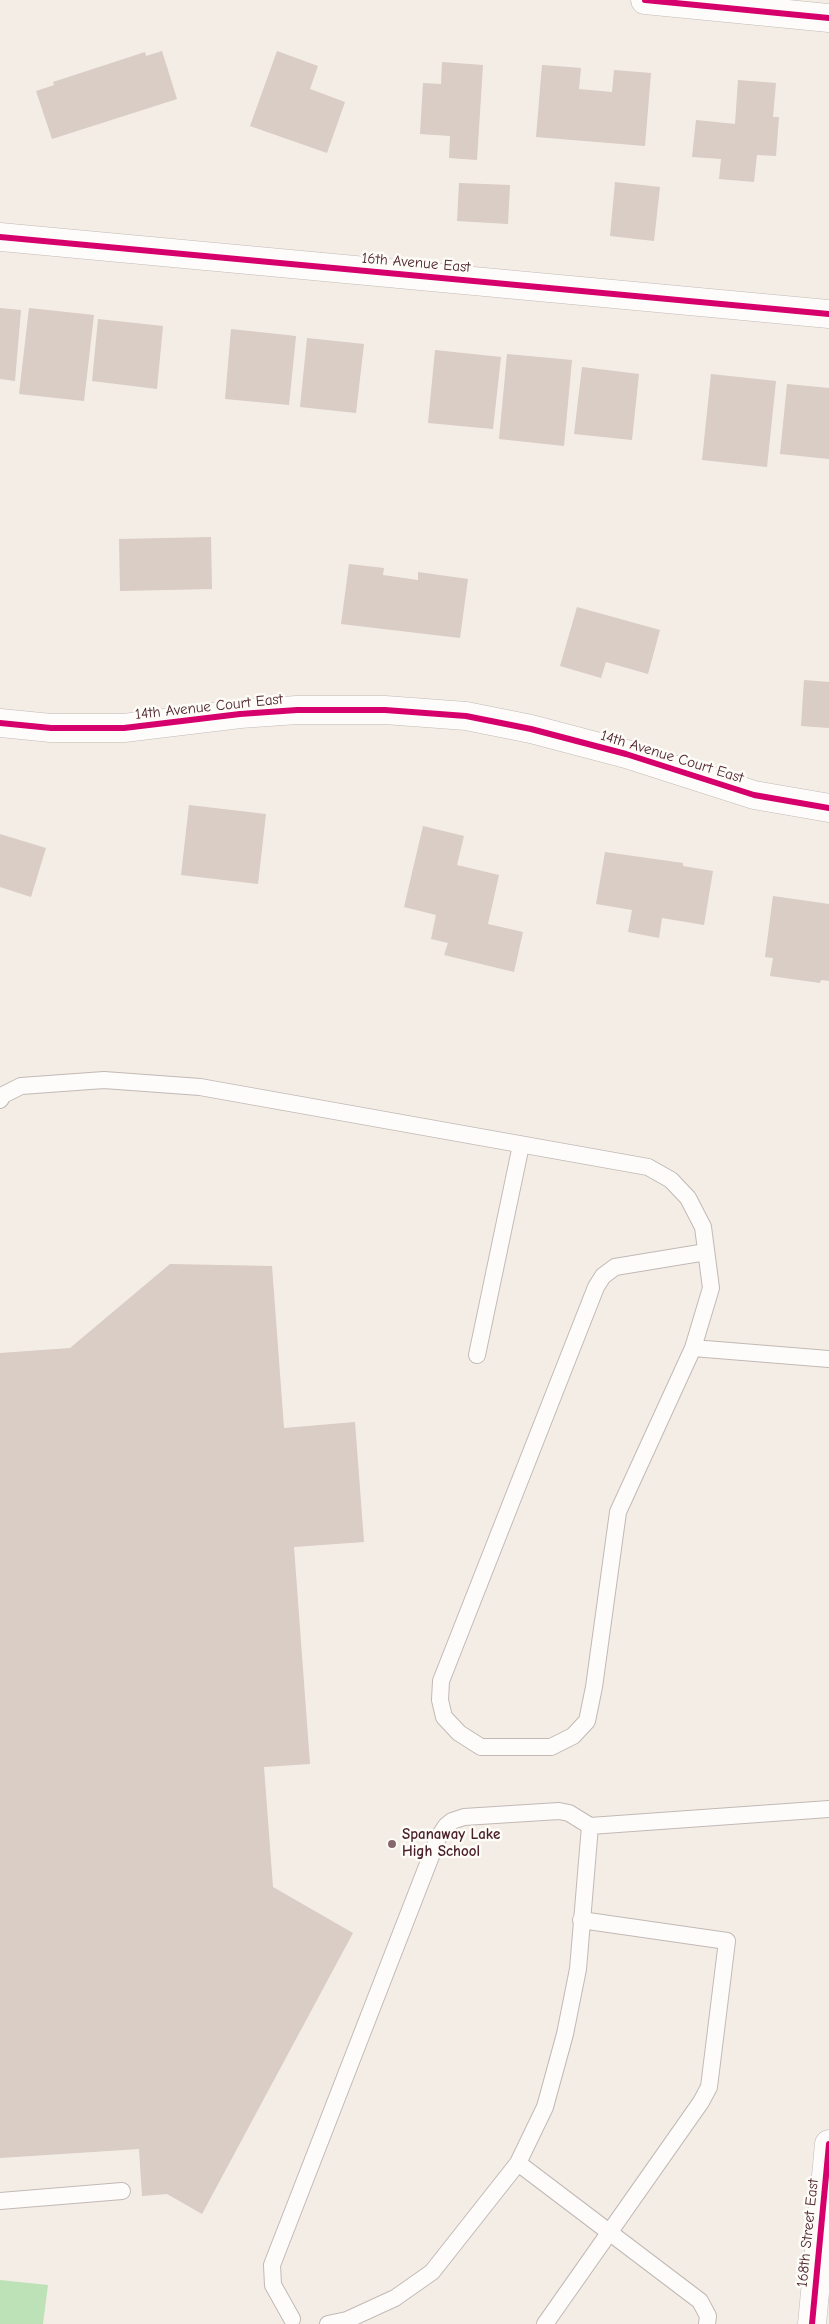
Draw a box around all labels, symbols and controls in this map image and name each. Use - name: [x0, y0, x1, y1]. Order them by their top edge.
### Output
- street label: 16th Avenue East: [361, 249, 471, 277]
- street label: 14th Avenue Court East: [134, 690, 284, 724]
- street label: 14th Avenue Court East: [598, 727, 746, 787]
- place label: Spanaway Lake High School: [402, 1826, 500, 1861]
- marker: Spanaway Lake High School: [386, 1838, 398, 1850]
- street label: 168th Street East: [793, 2178, 823, 2288]

